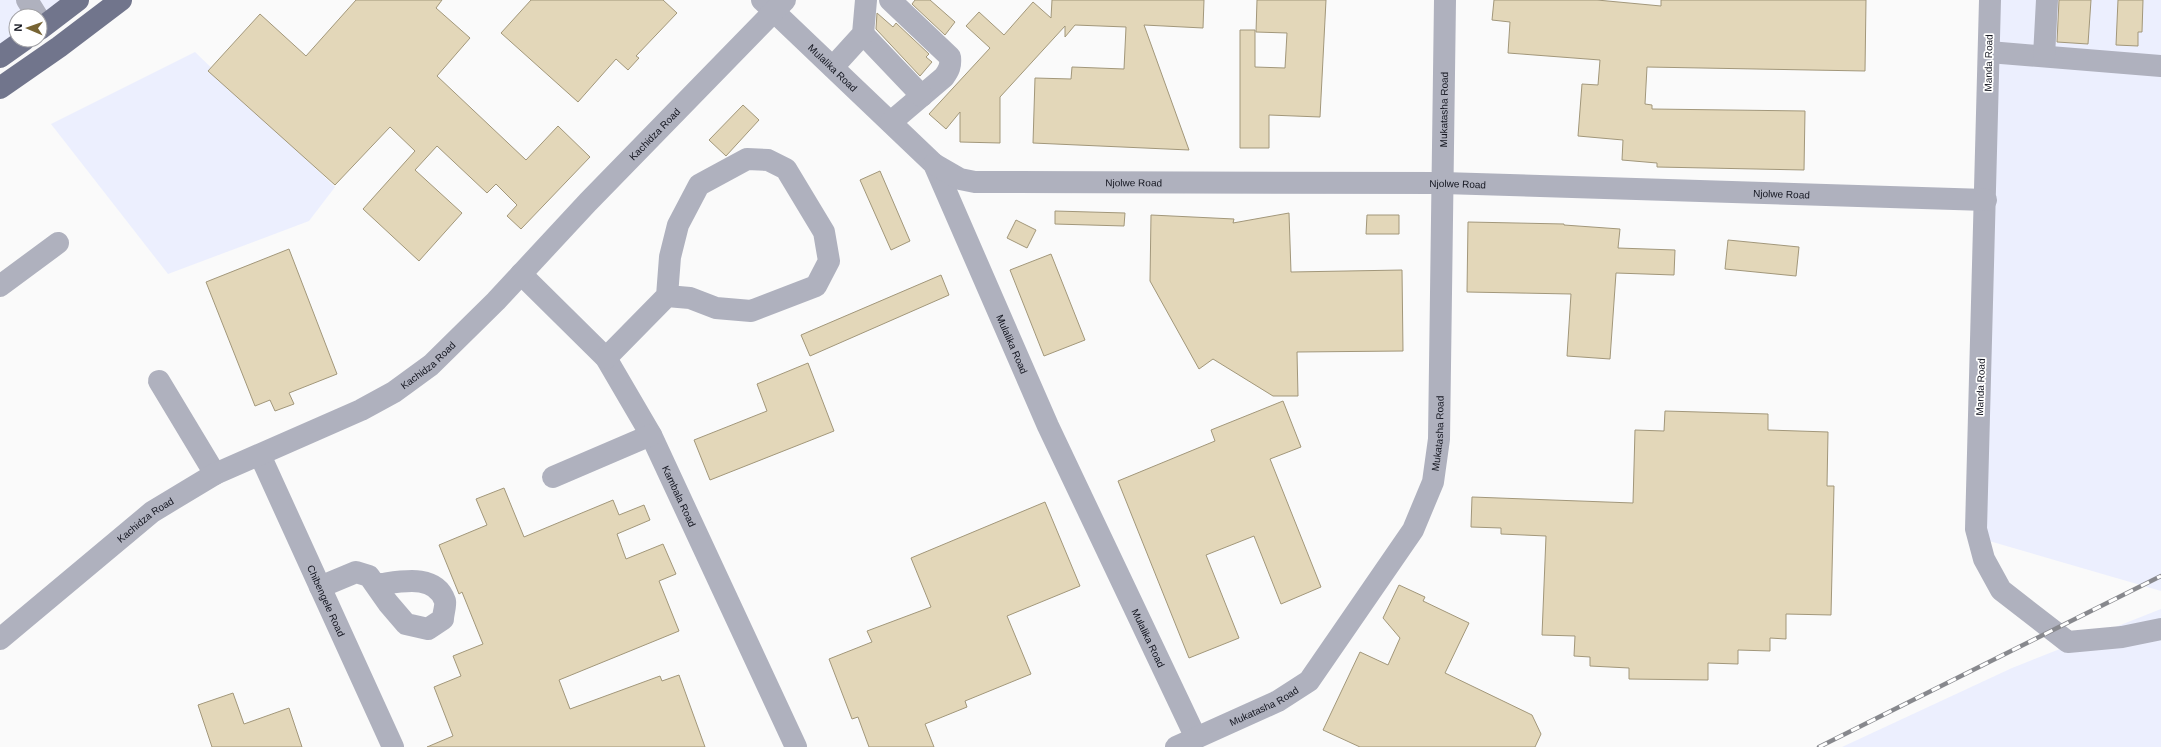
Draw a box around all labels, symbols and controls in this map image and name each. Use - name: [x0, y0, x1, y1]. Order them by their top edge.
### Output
- north arrow: [8, 8, 48, 48]
- text: N: [12, 23, 24, 32]
- street label: Manda Road: [1983, 34, 1994, 92]
- street label: Mulalika Road: [806, 42, 859, 94]
- street label: Mukatasha Road: [1438, 72, 1450, 147]
- street label: Kachidza Road: [627, 106, 682, 162]
- street label: Njolwe Road: [1105, 177, 1162, 188]
- street label: Njolwe Road: [1429, 178, 1486, 190]
- street label: Njolwe Road: [1753, 188, 1810, 200]
- street label: Mulalika Road: [994, 313, 1030, 376]
- street label: Kachidza Road: [399, 339, 458, 391]
- street label: Manda Road: [1974, 358, 1987, 416]
- street label: Mukatasha Road: [1430, 396, 1446, 472]
- street label: Kambala Road: [660, 464, 698, 529]
- street label: Kachidza Road: [115, 495, 176, 545]
- street label: Chibengele Road: [305, 563, 347, 638]
- street label: Mulalika Road: [1130, 607, 1167, 669]
- street label: Mukatasha Road: [1228, 684, 1301, 728]

